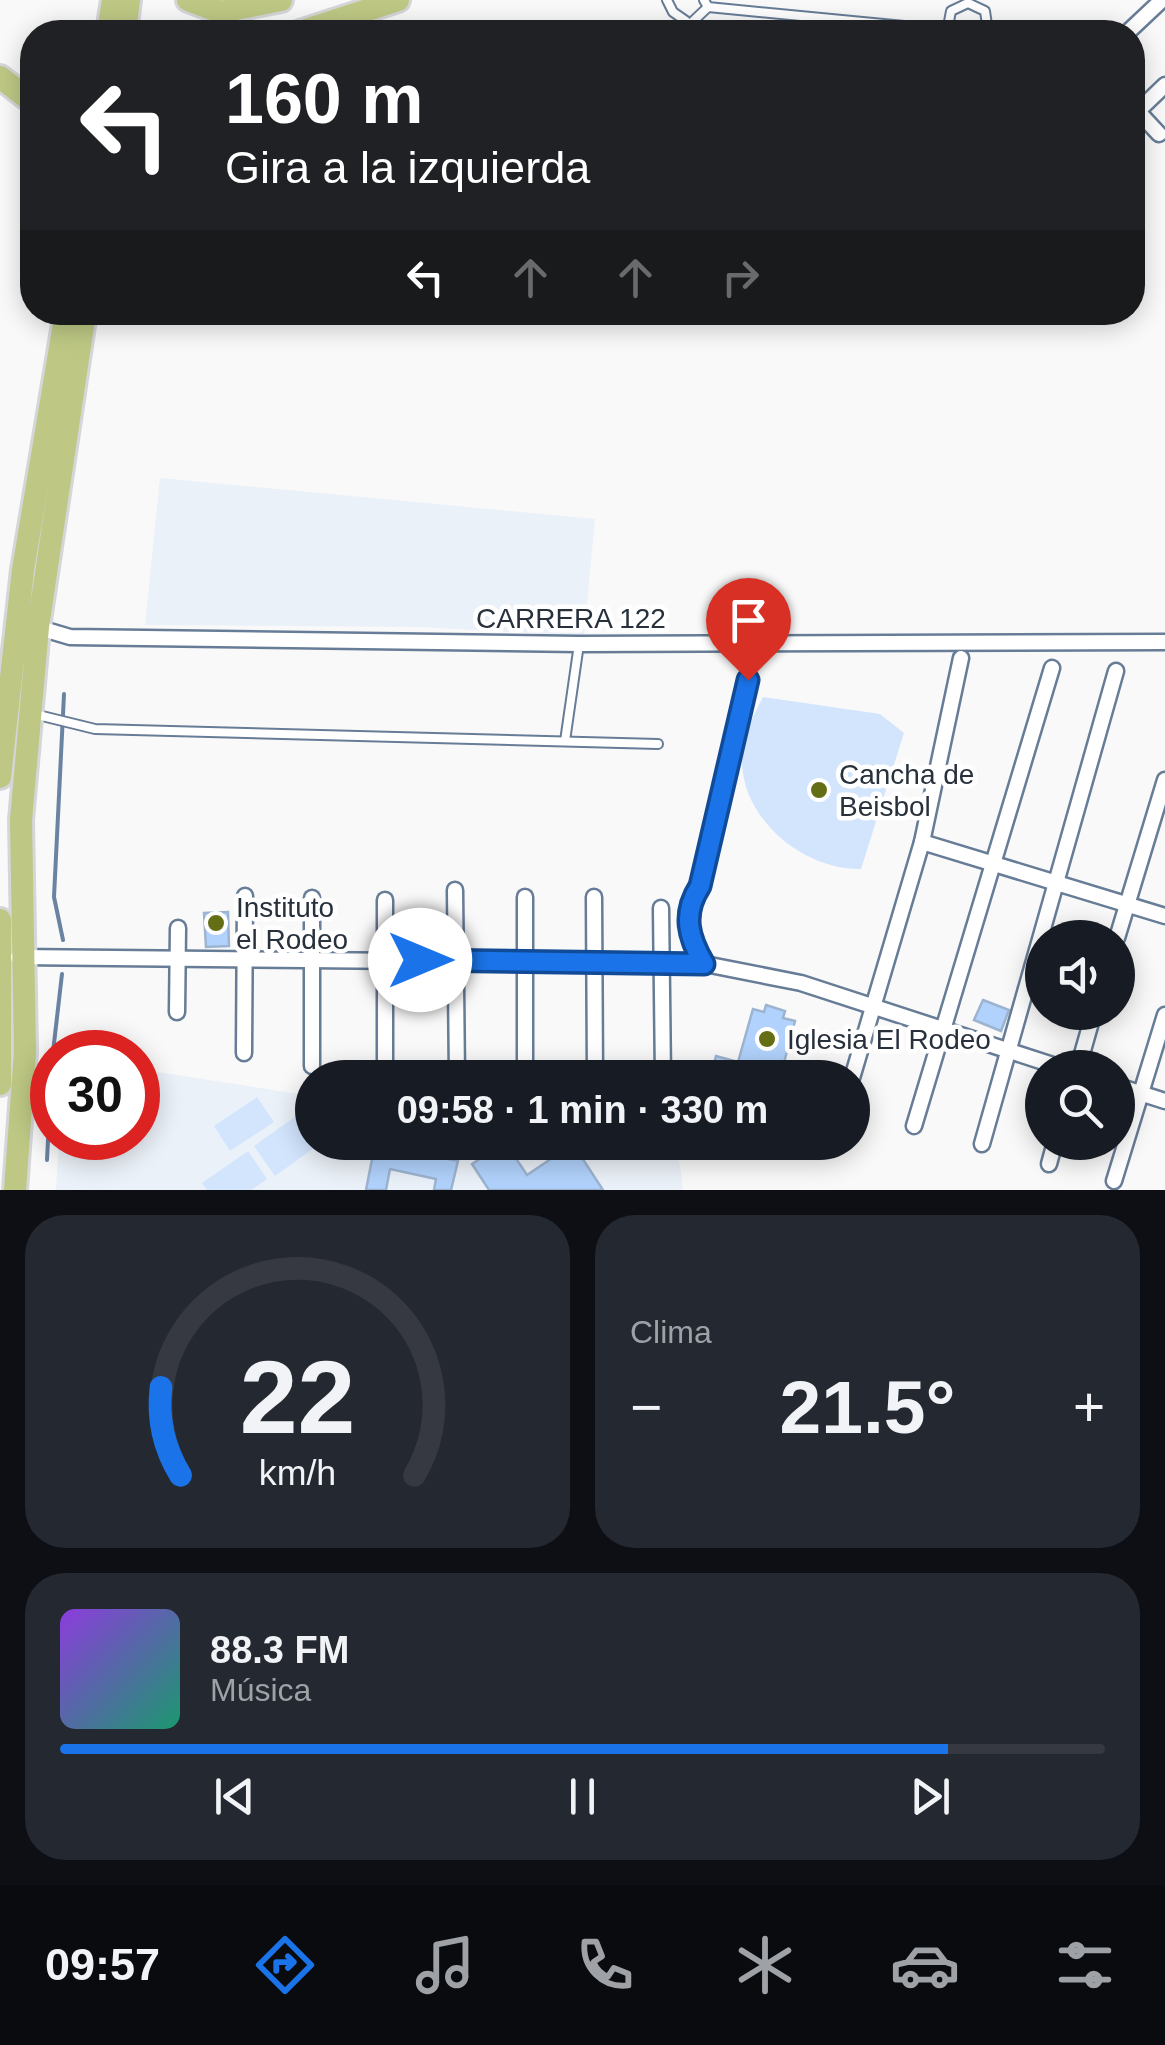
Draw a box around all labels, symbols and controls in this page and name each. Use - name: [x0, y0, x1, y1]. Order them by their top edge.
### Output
- icon: left: [60, 60, 190, 190]
- text: 160 m: [225, 60, 423, 138]
- text: Gira a la izquierda: [225, 142, 590, 193]
- icon: left: [398, 250, 453, 305]
- icon: ahead: [503, 250, 558, 305]
- icon: ahead: [608, 250, 663, 305]
- icon: right: [713, 250, 768, 305]
- pin: [706, 578, 791, 681]
- icon: arrive: [721, 593, 776, 648]
- street label: CARRERA 122: [476, 603, 666, 634]
- place label: Cancha de Beisbol: [839, 759, 974, 822]
- marker: Cancha de Beisbol: [808, 779, 830, 801]
- place label: Instituto el Rodeo: [236, 892, 348, 955]
- position arrow: [368, 908, 472, 1012]
- marker: Instituto el Rodeo: [205, 912, 227, 934]
- map controls: [1025, 920, 1135, 1160]
- button: sound: [1025, 920, 1135, 1030]
- place label: Iglesia El Rodeo: [787, 1024, 991, 1055]
- marker: Iglesia El Rodeo: [756, 1028, 778, 1050]
- speed limit sign: 30: [30, 1030, 160, 1160]
- button: search: [1025, 1050, 1135, 1160]
- text: 09:58 · 1 min · 330 m: [397, 1089, 768, 1131]
- text: Clima: [630, 1314, 712, 1350]
- text: 22: [240, 1339, 355, 1455]
- text: 21.5°: [780, 1365, 955, 1449]
- text: −: [630, 1376, 662, 1438]
- text: +: [1073, 1376, 1105, 1438]
- text: km/h: [259, 1453, 336, 1493]
- text: 88.3 FM: [210, 1629, 349, 1671]
- text: Música: [210, 1672, 311, 1708]
- icon: previous: [207, 1769, 262, 1824]
- icon: pause: [555, 1769, 610, 1824]
- icon: next: [903, 1769, 958, 1824]
- icon: directions: [250, 1930, 320, 2000]
- icon: music: [410, 1930, 480, 2000]
- icon: phone: [570, 1930, 640, 2000]
- icon: climate: [730, 1930, 800, 2000]
- icon: car: [890, 1930, 960, 2000]
- icon: filters: [1050, 1930, 1120, 2000]
- text: 09:57: [45, 1939, 160, 1990]

